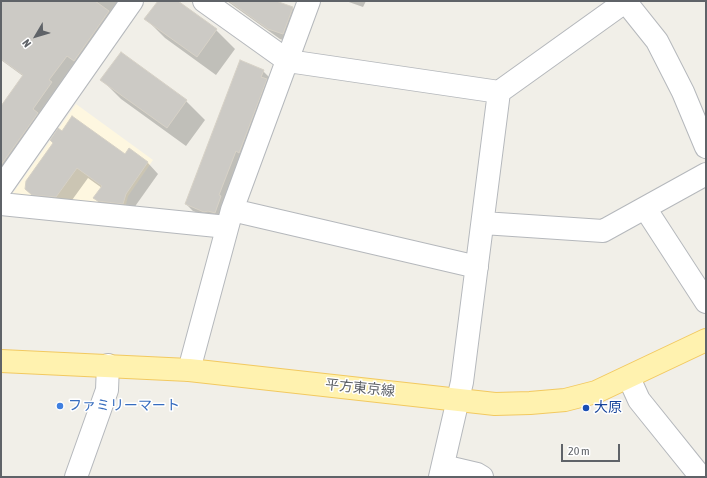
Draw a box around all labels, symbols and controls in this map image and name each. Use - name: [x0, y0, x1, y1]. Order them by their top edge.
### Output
- north arrow: [16, 16, 56, 56]
- text: N: [20, 37, 33, 50]
- street label: 平方東京線: [324, 376, 396, 400]
- place label: ファミリーマート: [68, 398, 180, 414]
- place label: 大原: [594, 400, 622, 416]
- marker: ファミリーマート: [55, 401, 65, 411]
- marker: 大原: [581, 403, 591, 413]
- scale bar: [563, 436, 622, 462]
- text: 20 m: [568, 444, 590, 458]

